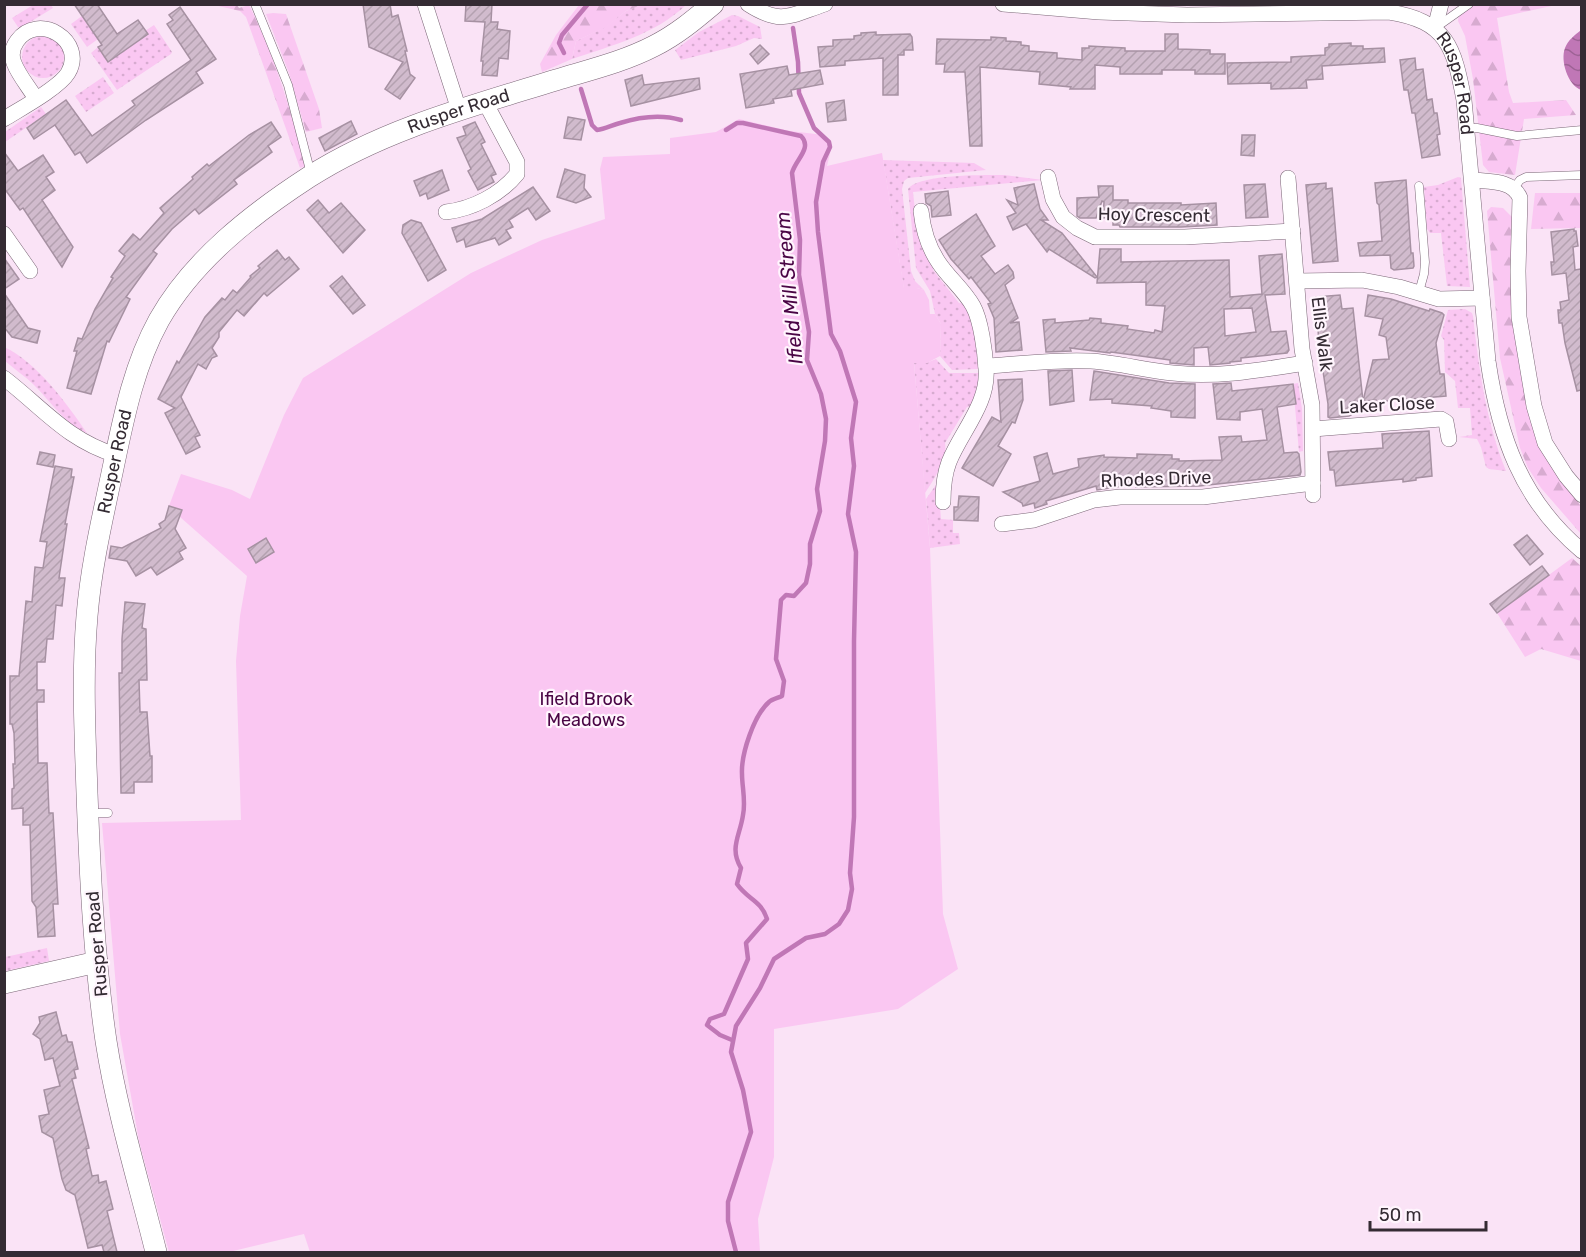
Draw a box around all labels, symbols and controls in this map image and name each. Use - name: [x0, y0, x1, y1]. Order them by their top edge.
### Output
- street label: Rusper Road: [1431, 27, 1478, 136]
- street label: Rusper Road: [404, 84, 512, 138]
- street label: Hoy Crescent: [1098, 203, 1210, 227]
- water label: Ifield Mill Stream: [770, 211, 808, 365]
- street label: Ellis Walk: [1307, 295, 1338, 373]
- street label: Laker Close: [1339, 392, 1435, 418]
- street label: Rusper Road: [93, 407, 137, 516]
- street label: Rhodes Drive: [1100, 466, 1212, 492]
- park label: Ifield Brook Meadows: [539, 688, 633, 731]
- street label: Rusper Road: [81, 890, 113, 998]
- scale bar: [1370, 1194, 1486, 1232]
- text: 50 m: [1379, 1204, 1422, 1226]

